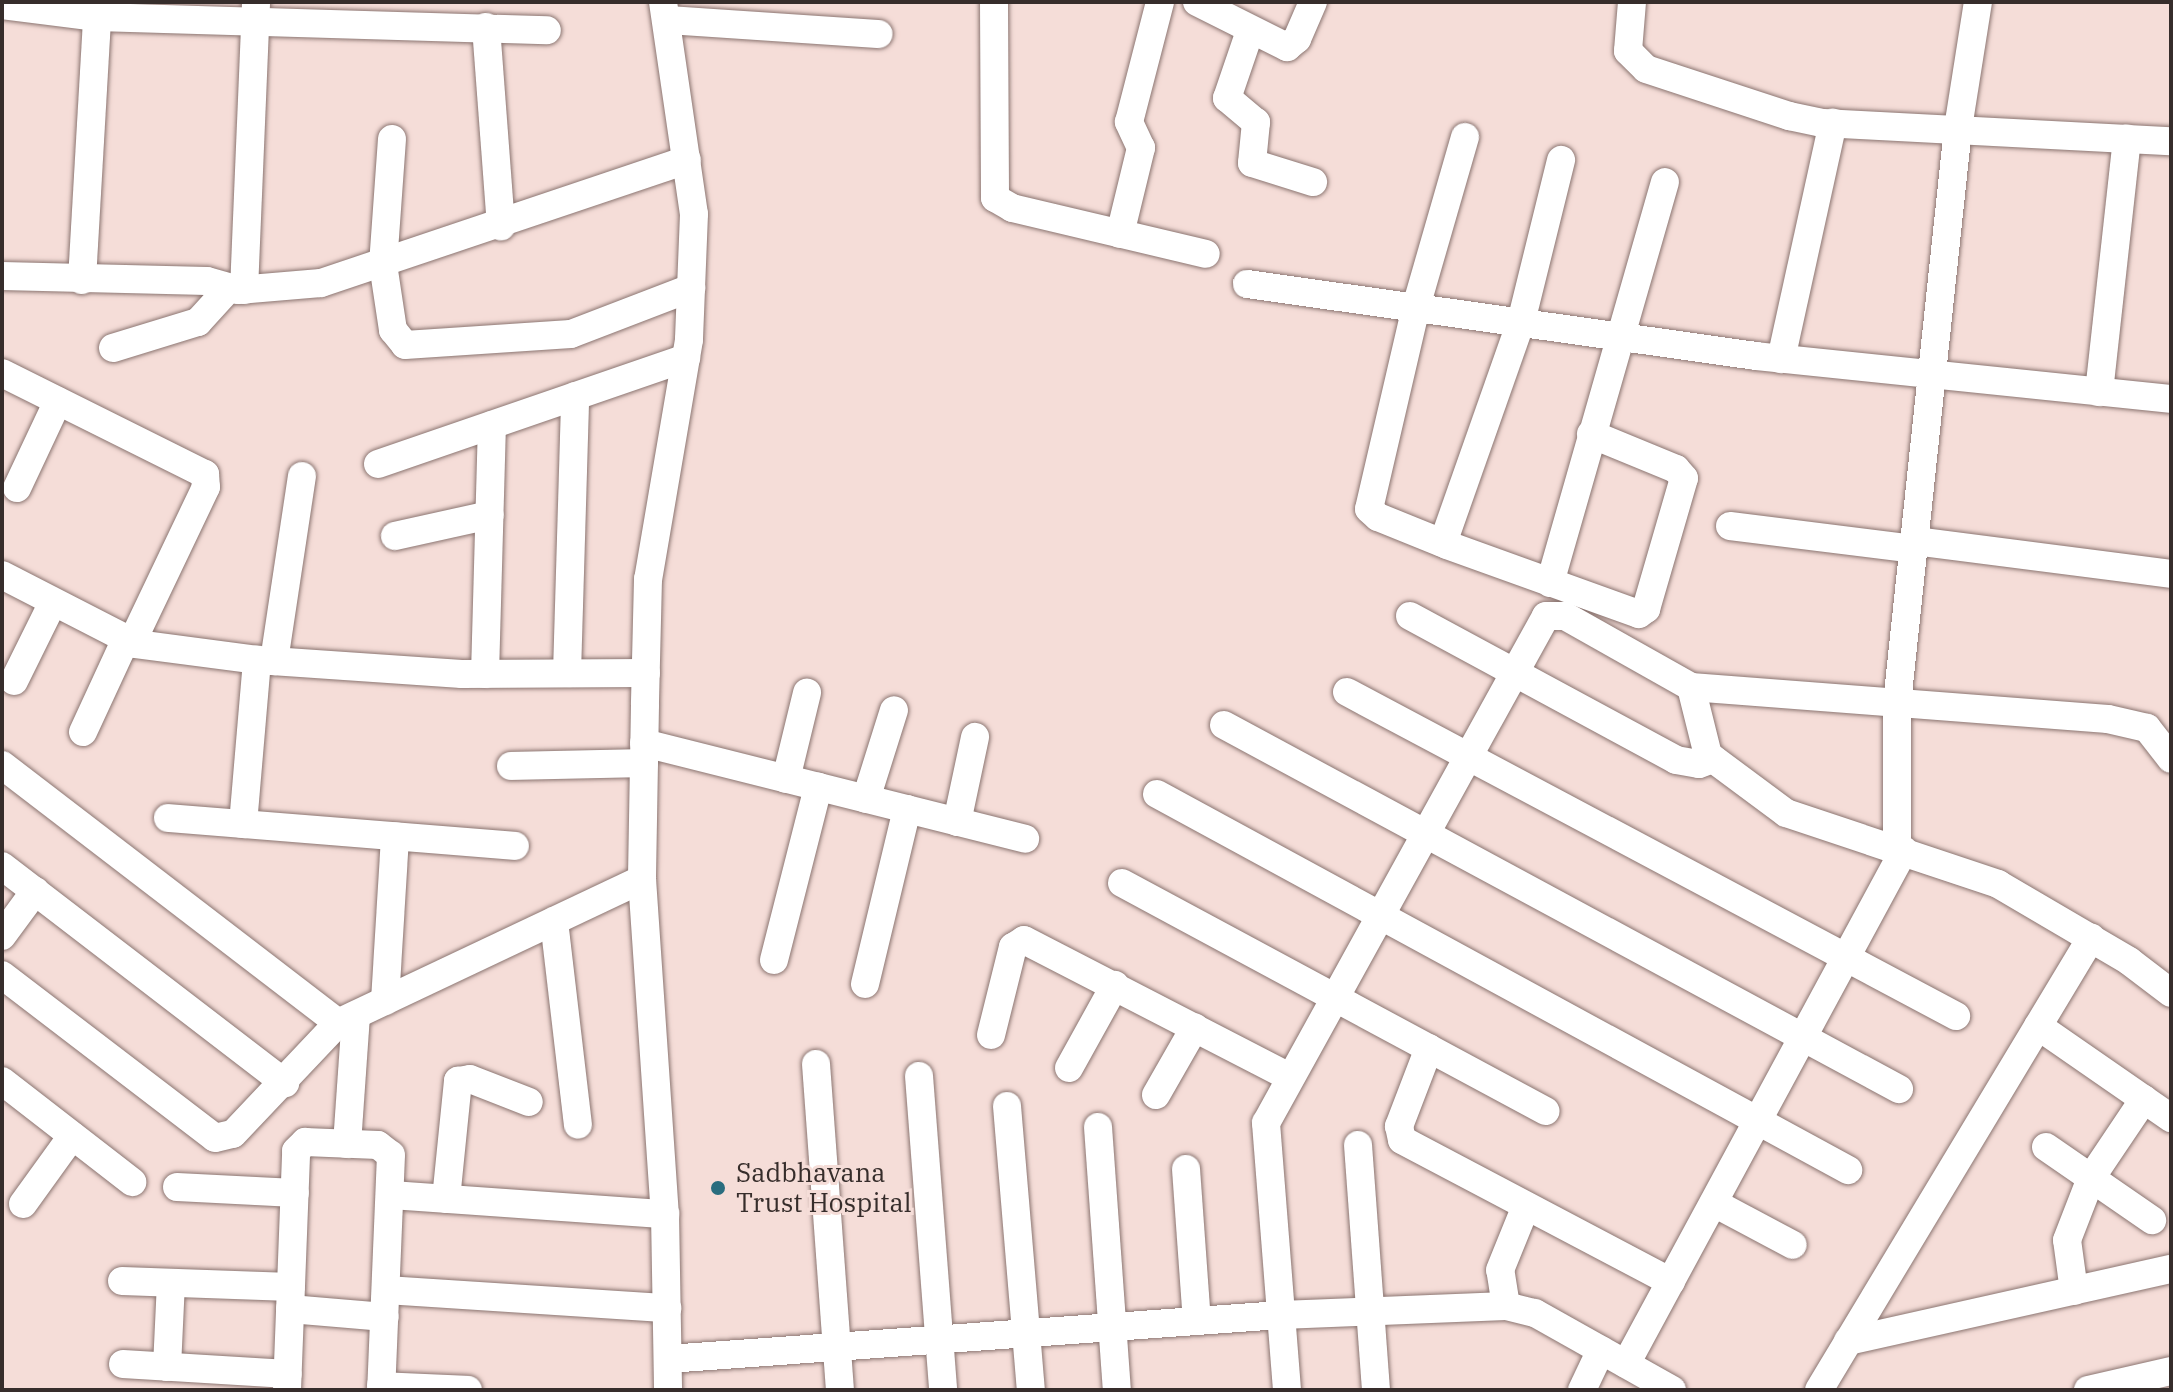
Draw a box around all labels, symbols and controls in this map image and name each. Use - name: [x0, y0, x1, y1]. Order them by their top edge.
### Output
- place label: Sadbhavana Trust Hospital: [736, 1157, 912, 1218]
- marker: Sadbhavana Trust Hospital: [707, 1177, 729, 1199]

